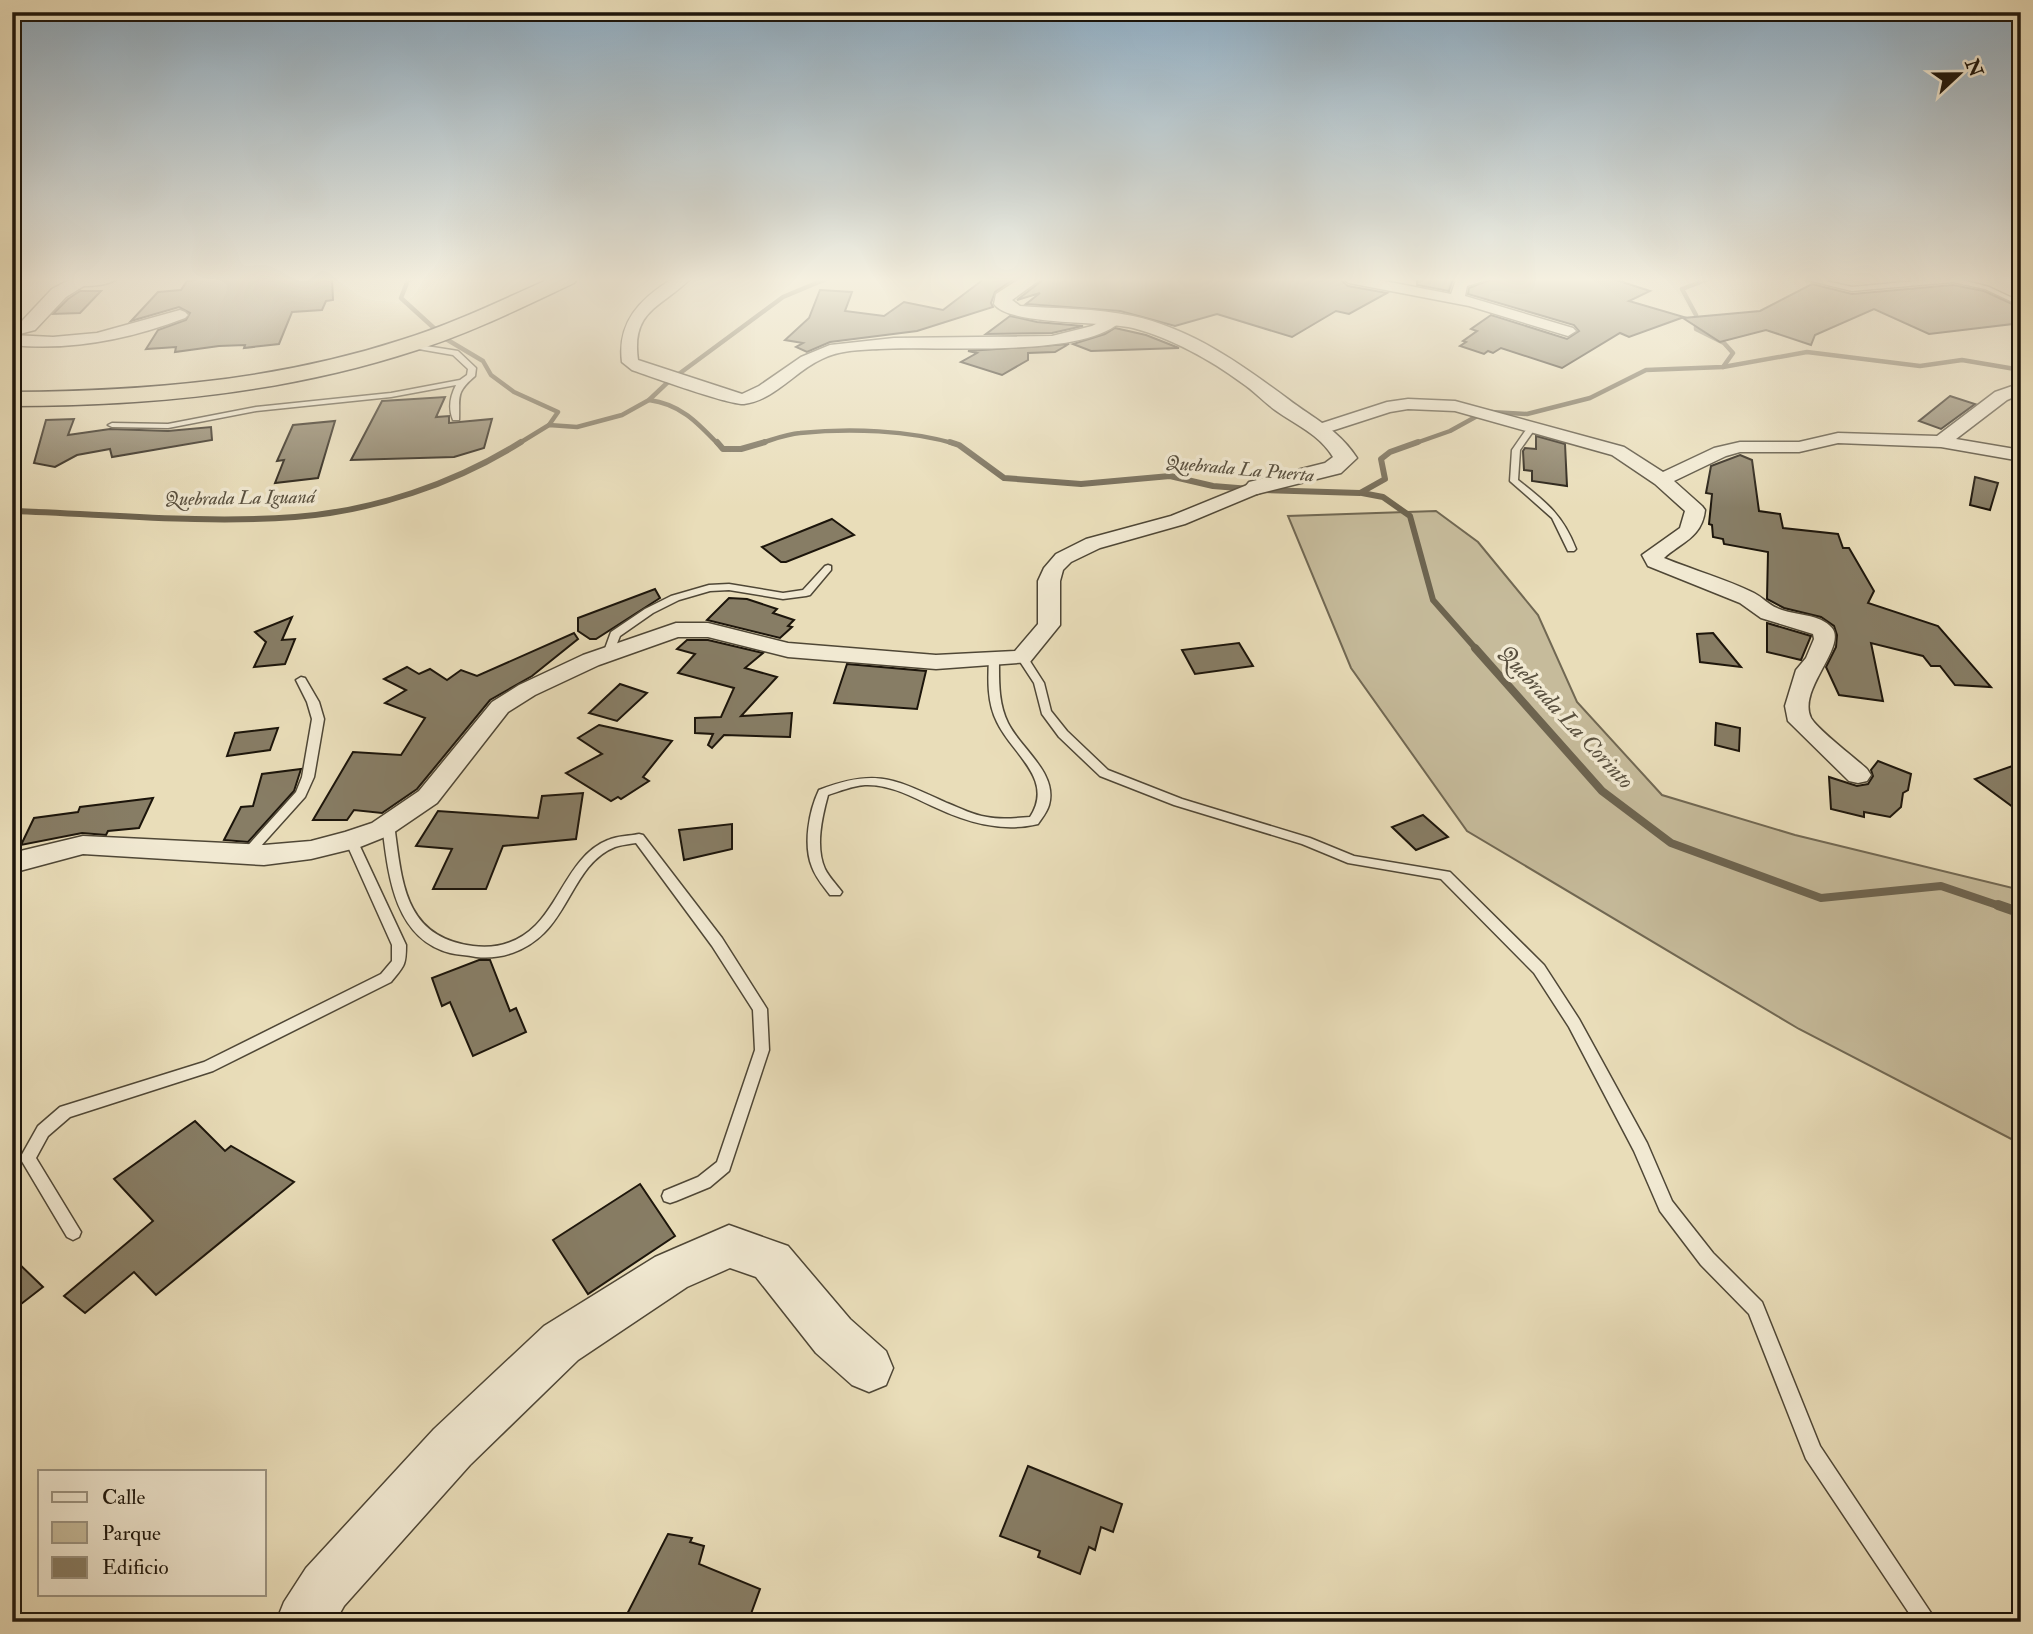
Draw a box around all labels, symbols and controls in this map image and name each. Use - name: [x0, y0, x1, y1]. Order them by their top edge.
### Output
- north arrow: [1924, 38, 1994, 108]
- text: N: [1959, 55, 1989, 81]
- water label: Quebrada La Puerta: [1165, 451, 1316, 487]
- water label: Quebrada La Iguaná: [164, 485, 318, 511]
- water label: Quebrada La Corinto: [1492, 639, 1640, 795]
- legend: [38, 1470, 266, 1596]
- text: Calle: [102, 1484, 146, 1511]
- text: Parque: [102, 1520, 161, 1547]
- text: Edificio: [102, 1554, 169, 1581]

